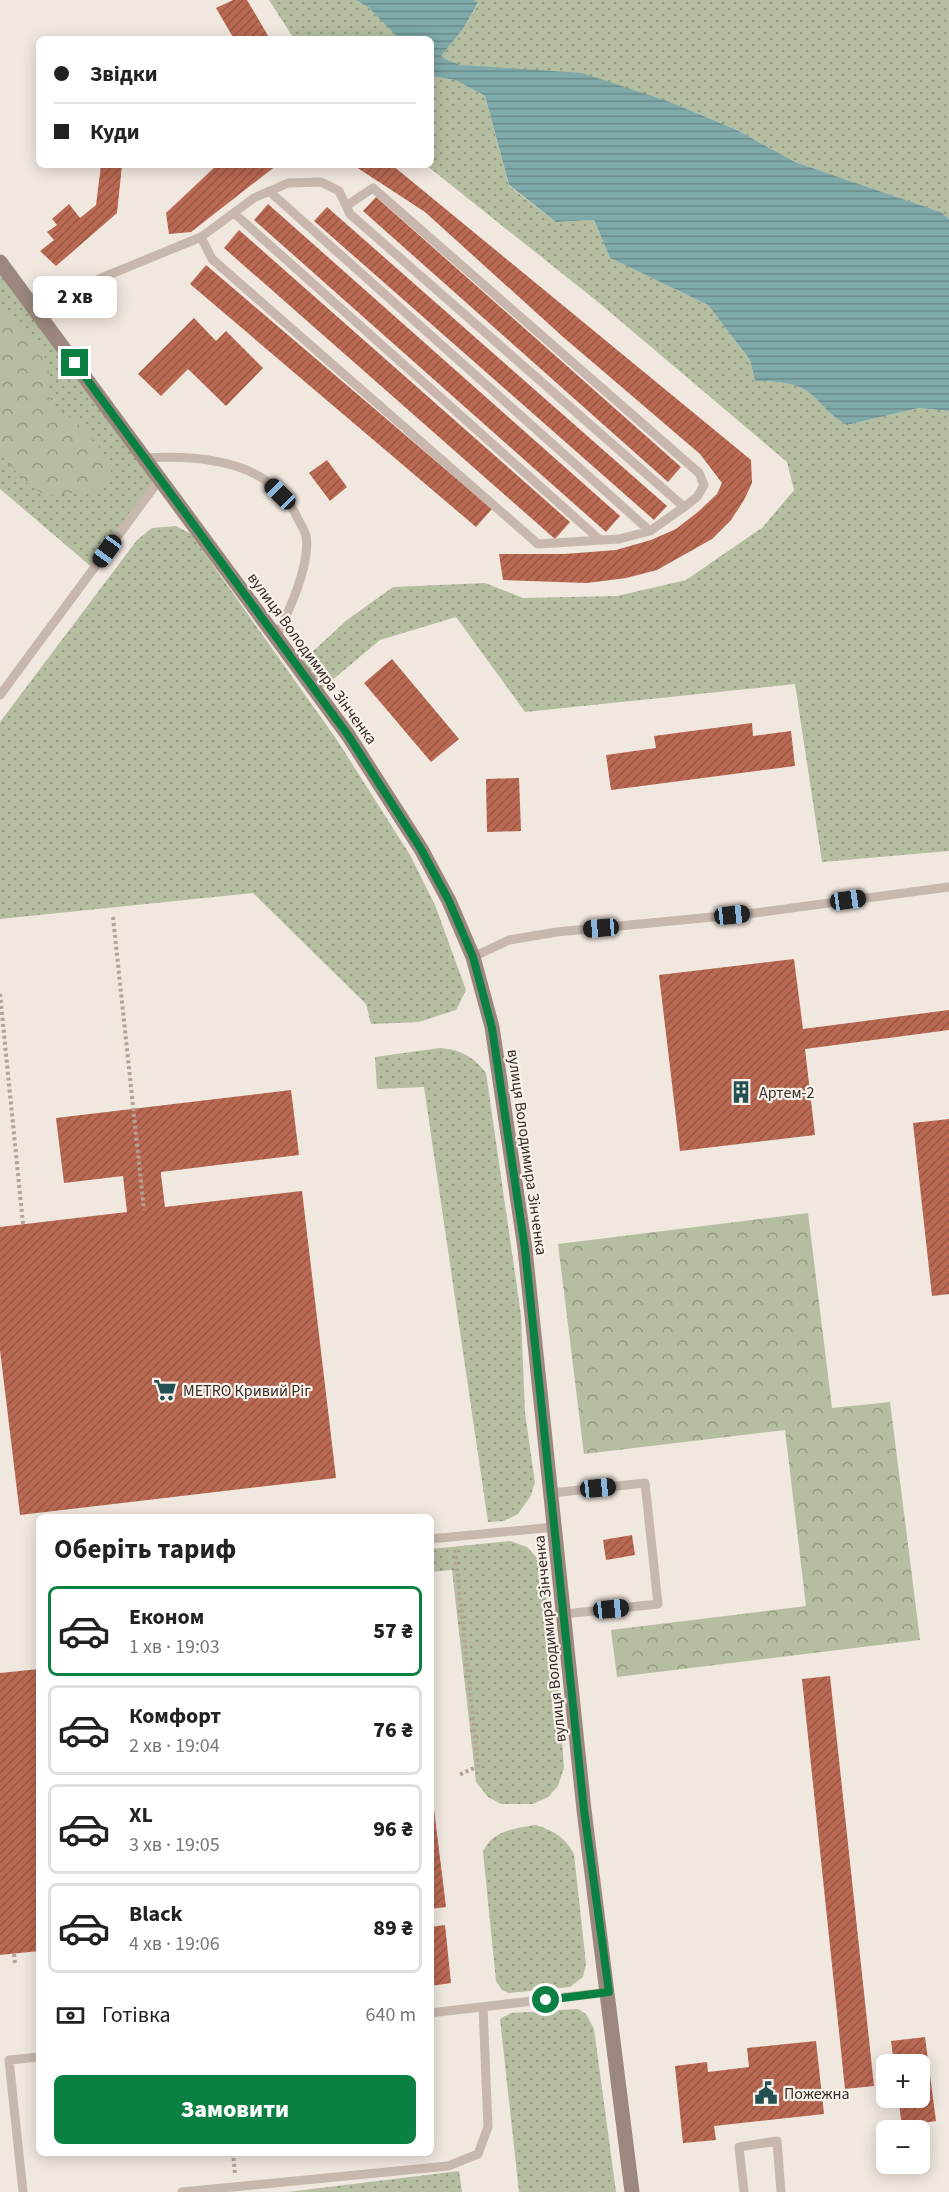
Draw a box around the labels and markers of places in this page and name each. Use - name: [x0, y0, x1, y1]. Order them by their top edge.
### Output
- building icon: Артем-2: [728, 1079, 754, 1105]
- place label: Артем-2: [759, 1082, 814, 1104]
- supermarket icon: METRO Кривий Ріг: [152, 1377, 178, 1403]
- place label: METRO Кривий Ріг: [183, 1380, 311, 1402]
- public building icon: Пожежна: [753, 2080, 779, 2106]
- place label: Пожежна: [784, 2083, 850, 2105]

